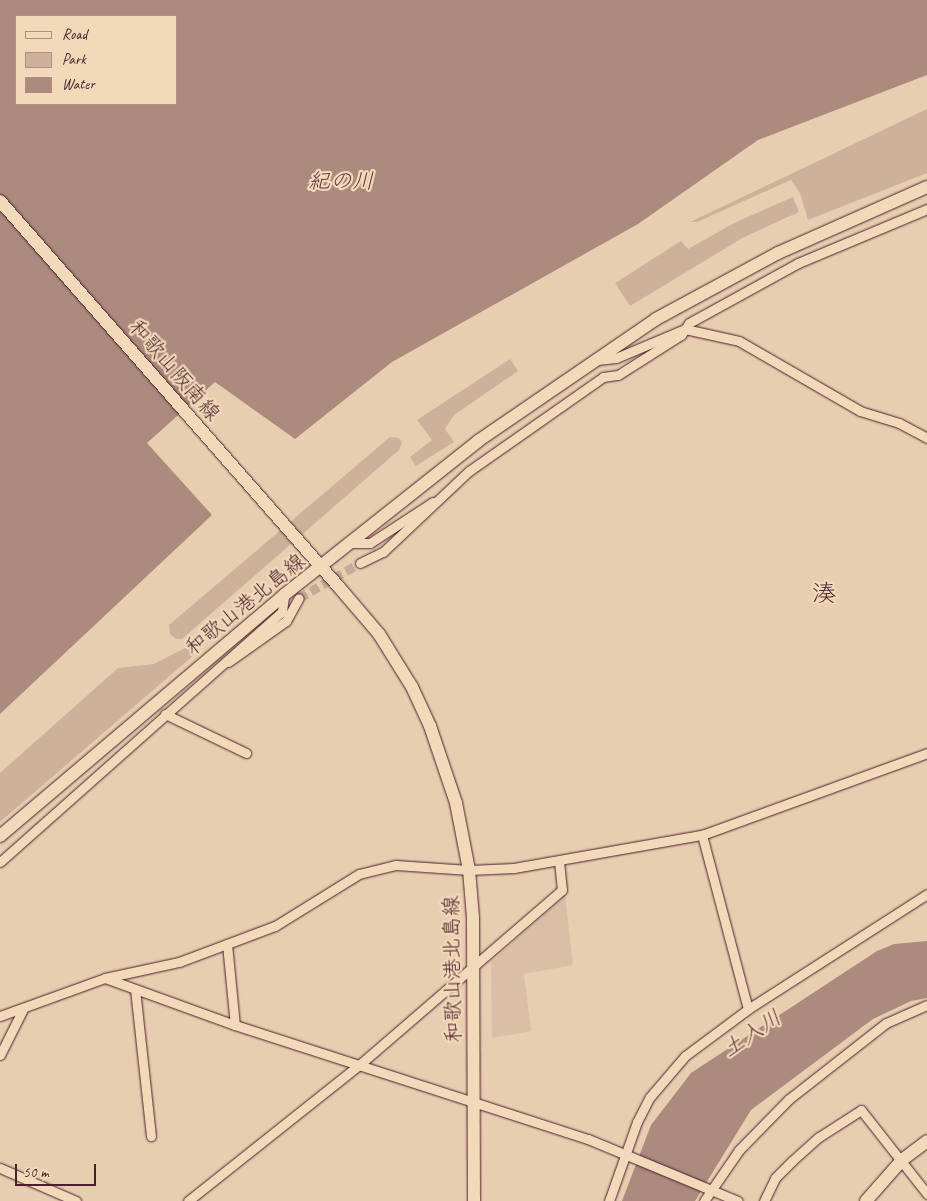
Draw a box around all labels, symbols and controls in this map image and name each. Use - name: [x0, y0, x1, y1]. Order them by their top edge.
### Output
- legend: [15, 15, 178, 105]
- text: Road: [62, 25, 87, 44]
- text: Park: [62, 50, 86, 69]
- text: Water: [62, 75, 95, 94]
- water label: 紀の川: [308, 169, 374, 195]
- street label: 和歌山阪南線: [124, 314, 226, 426]
- street label: 和歌山港北島線: [180, 548, 310, 660]
- district label: 湊: [812, 580, 836, 608]
- street label: 和歌山港北島線: [438, 895, 466, 1043]
- water label: 土入川: [717, 1005, 787, 1063]
- scale bar: [18, 1154, 99, 1186]
- text: 50 m: [23, 1163, 49, 1182]

